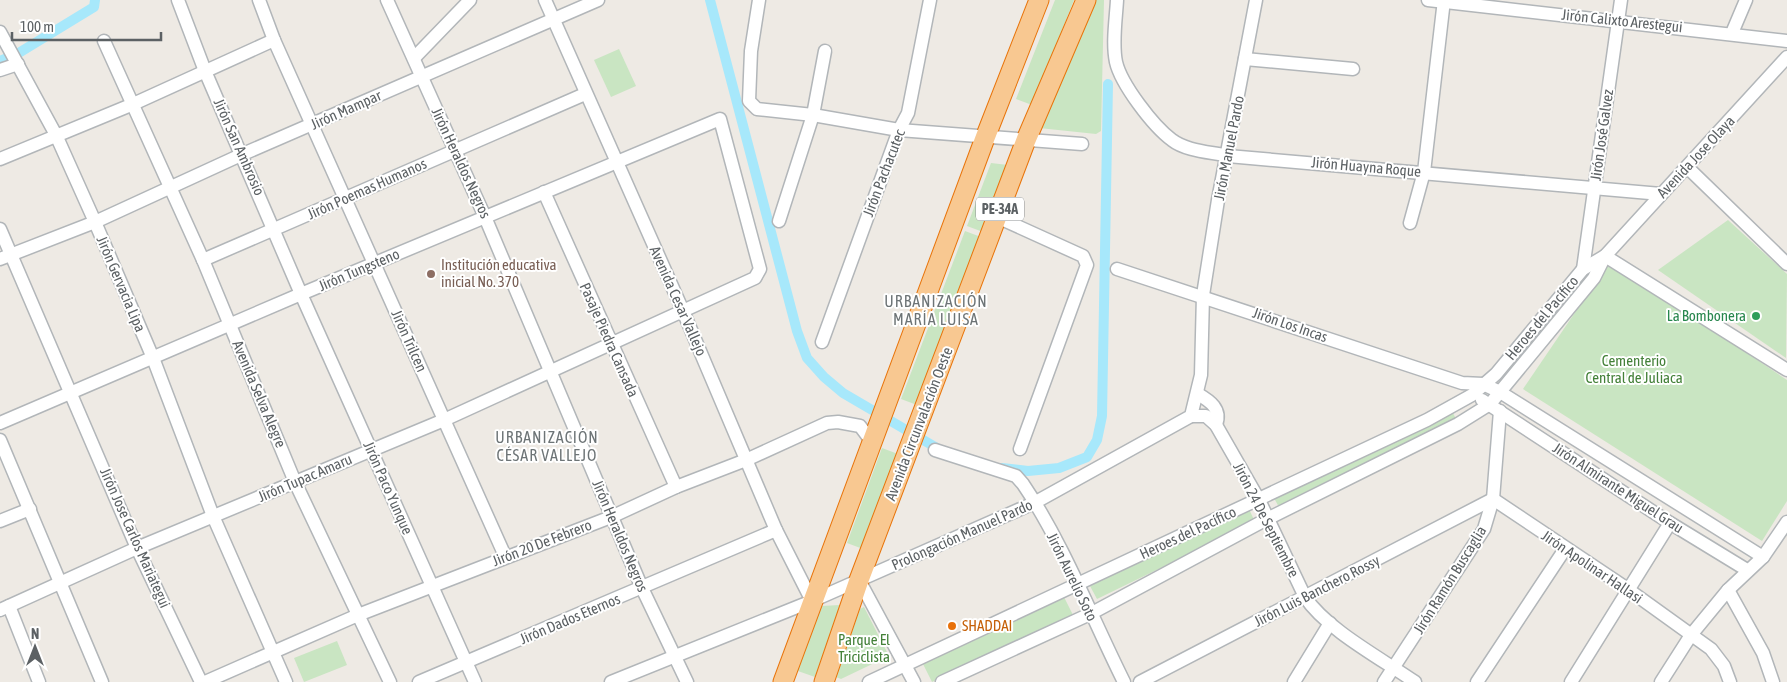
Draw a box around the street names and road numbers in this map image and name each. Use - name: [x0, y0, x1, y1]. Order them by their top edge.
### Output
- street label: Jirón Calixto Arestegui: [1561, 6, 1683, 35]
- street label: Jirón Mampar: [308, 86, 384, 133]
- street label: Jirón José Galvez: [1587, 88, 1616, 182]
- street label: Jirón Manuel Pardo: [1210, 94, 1247, 202]
- street label: Jirón San Ambrosio: [211, 96, 268, 198]
- street label: Jirón Heraldos Negros: [428, 105, 494, 221]
- street label: Avenida Jose Olaya: [1653, 112, 1738, 201]
- street label: Jirón Pachacutec: [859, 126, 908, 219]
- street label: Jirón Huayna Roque: [1310, 153, 1422, 180]
- street label: Jirón Poemas Humanos: [305, 155, 429, 222]
- road number: PE-34A: [976, 198, 1024, 220]
- street label: Jirón Gervacia Lipa: [94, 233, 149, 334]
- street label: Avenida Cesar Vallejo: [647, 243, 710, 358]
- street label: Jirón Tungsteno: [316, 245, 402, 294]
- street label: Heroes del Pacífico: [1502, 272, 1582, 363]
- street label: Pasaje Piedra Cansada: [577, 280, 642, 400]
- street label: Jirón Los Incas: [1250, 304, 1330, 345]
- street label: Jirón Trilcen: [388, 307, 431, 374]
- street label: Avenida Selva Alegre: [229, 338, 290, 450]
- street label: Avenida Circunvalación Oeste: [881, 345, 956, 503]
- street label: Jirón Paco Yunque: [360, 439, 417, 537]
- street label: Jirón Almirante Miguel Grau: [1550, 439, 1687, 536]
- street label: Jirón Tupac Amaru: [255, 450, 354, 505]
- street label: Jirón 24 De Septiembre: [1230, 460, 1303, 580]
- street label: Jirón Jose Carlos Mariategui: [97, 465, 174, 610]
- street label: Jirón Heraldos Negros: [589, 477, 652, 594]
- street label: Prolongación Manuel Pardo: [889, 496, 1035, 573]
- street label: Heroes del Pacífico: [1137, 503, 1239, 562]
- street label: Jirón 20 De Febrero: [490, 516, 594, 569]
- street label: Jirón Ramón Buscaglia: [1410, 523, 1490, 637]
- street label: Jirón Apolinar Hallasi: [1539, 527, 1646, 607]
- street label: Jirón Aurelio Soto: [1044, 530, 1101, 624]
- street label: Jirón Luis Banchero Rossy: [1251, 551, 1382, 630]
- street label: Jirón Dados Eternos: [517, 590, 623, 647]

